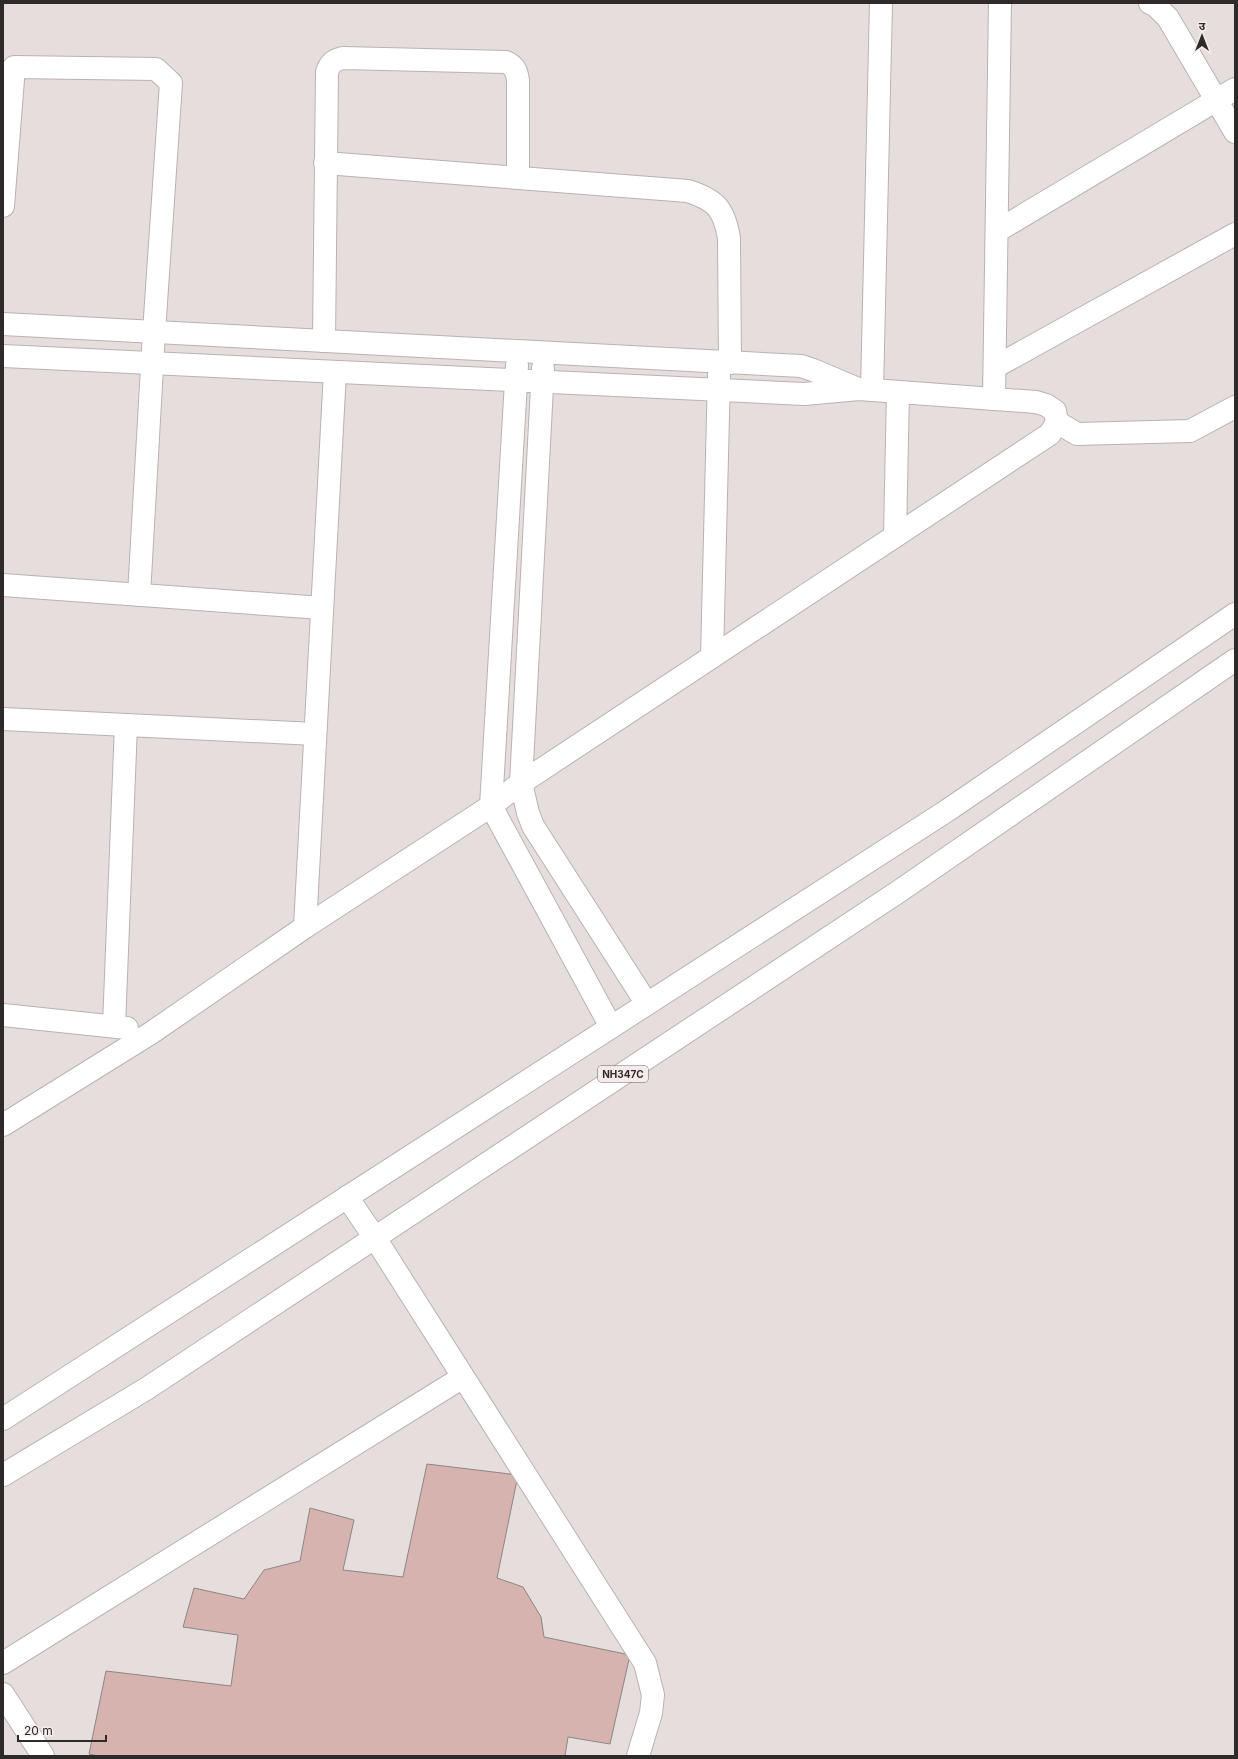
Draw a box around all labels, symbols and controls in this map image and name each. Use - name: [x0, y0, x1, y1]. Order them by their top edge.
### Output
- north arrow: [1182, 16, 1222, 56]
- text: उ: [1199, 19, 1206, 33]
- road number: NH347C: [598, 1066, 648, 1082]
- scale bar: [18, 1717, 106, 1743]
- text: 20 m: [24, 1723, 53, 1738]

